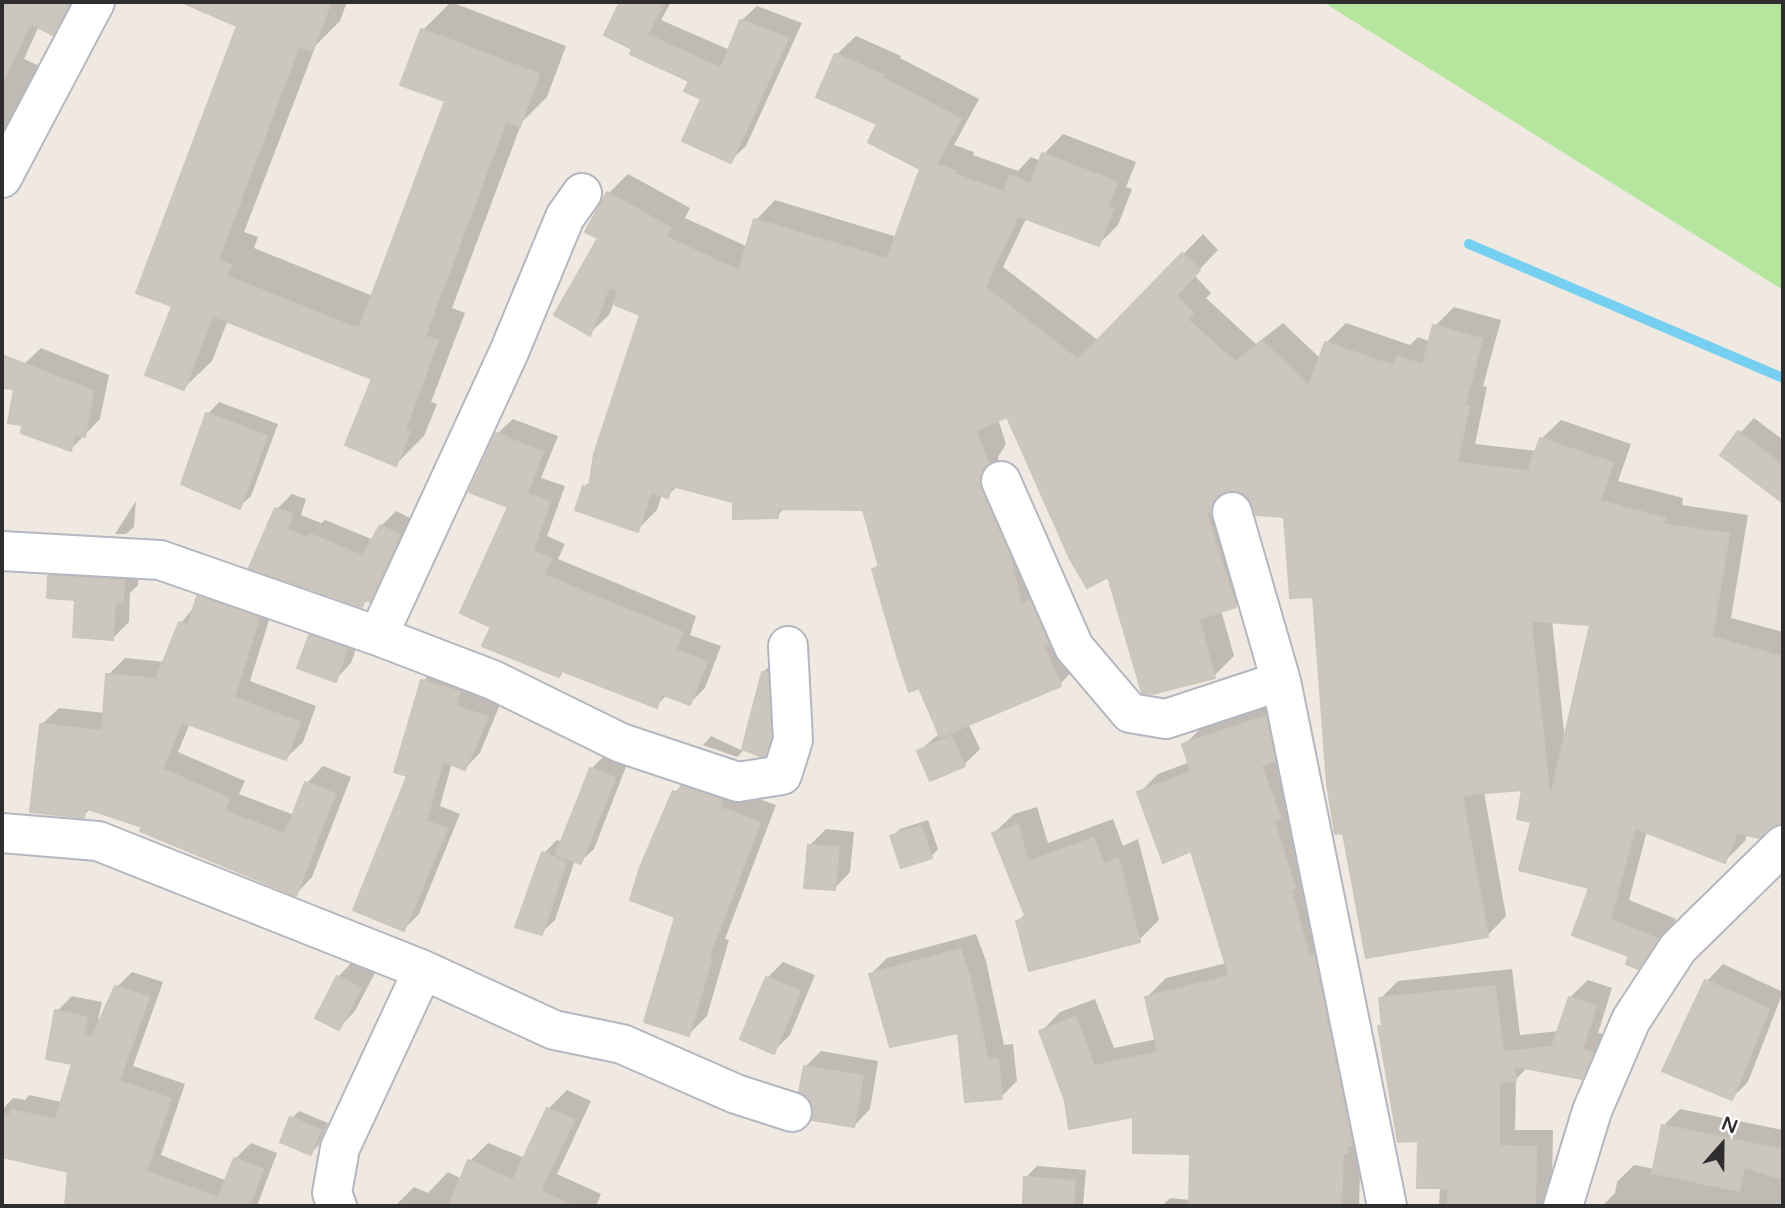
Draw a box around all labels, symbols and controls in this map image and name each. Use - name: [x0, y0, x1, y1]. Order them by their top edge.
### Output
- north arrow: [1687, 1110, 1757, 1180]
- text: N: [1718, 1112, 1741, 1138]

